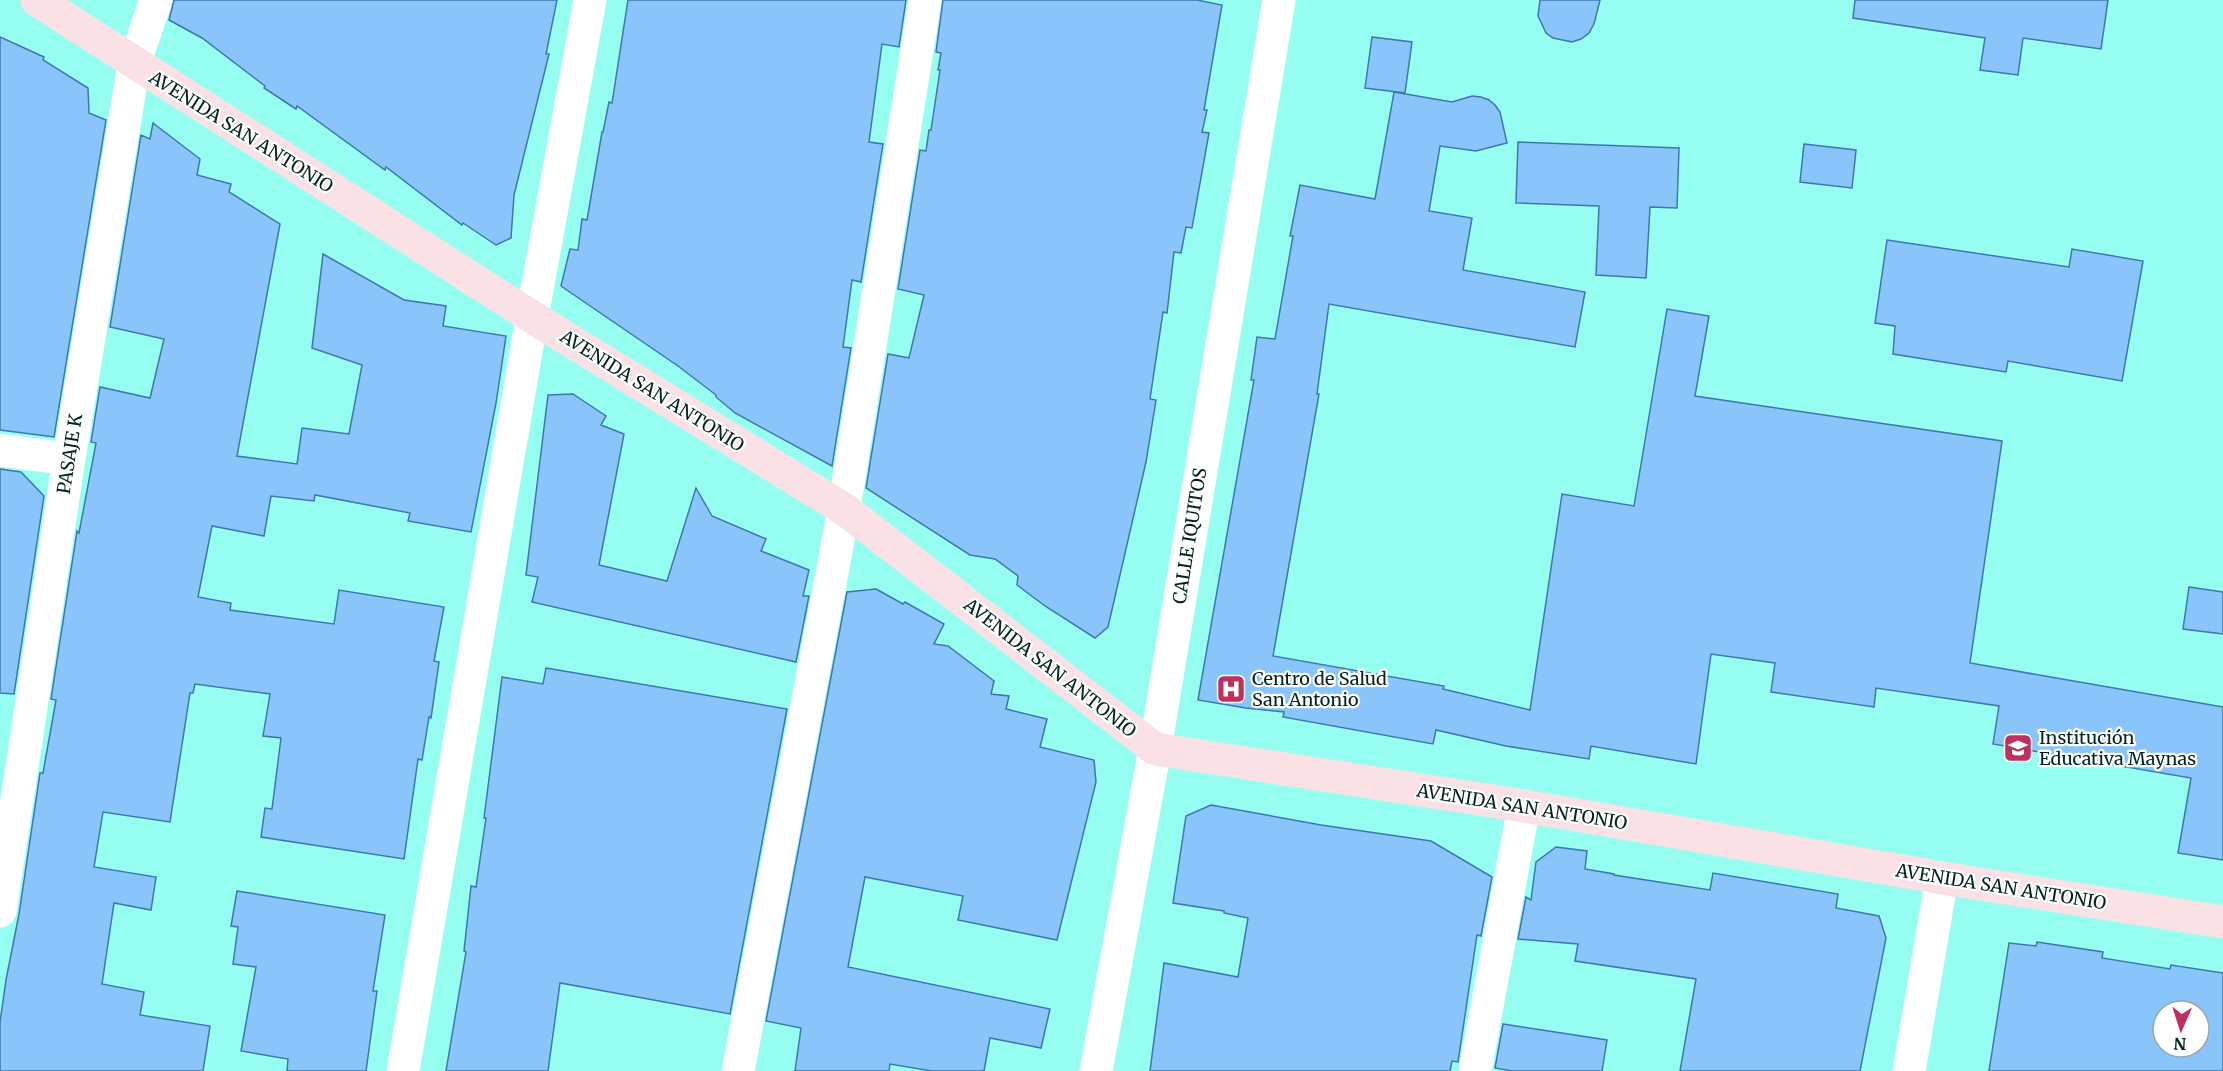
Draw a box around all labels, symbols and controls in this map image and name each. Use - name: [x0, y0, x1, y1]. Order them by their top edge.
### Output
- street label: AVENIDA SAN ANTONIO: [144, 65, 338, 198]
- street label: AVENIDA SAN ANTONIO: [555, 324, 749, 457]
- street label: PASAJE K: [52, 412, 87, 496]
- street label: CALLE IQUITOS: [1167, 466, 1212, 606]
- street label: AVENIDA SAN ANTONIO: [959, 592, 1141, 742]
- place label: Centro de Salud San Antonio: [1252, 667, 1387, 711]
- hospital icon: Centro de Salud San Antonio: [1215, 673, 1247, 705]
- place label: Institución Educativa Maynas: [2039, 726, 2196, 770]
- school or university icon: Institución Educativa Maynas: [2002, 732, 2034, 764]
- street label: AVENIDA SAN ANTONIO: [1414, 778, 1629, 835]
- street label: AVENIDA SAN ANTONIO: [1893, 858, 2108, 915]
- north arrow: [2151, 999, 2211, 1059]
- text: N: [2173, 1034, 2187, 1054]

